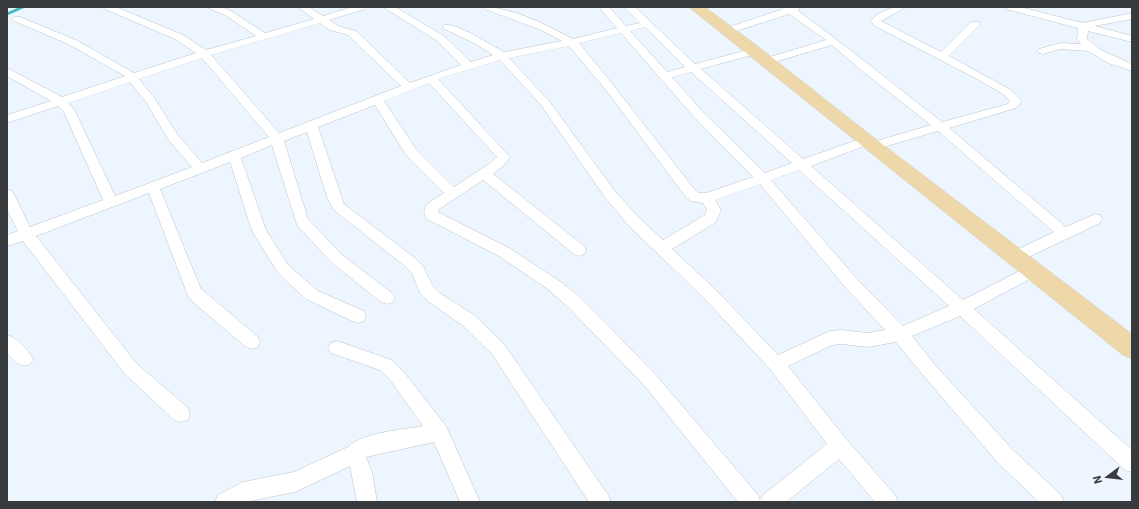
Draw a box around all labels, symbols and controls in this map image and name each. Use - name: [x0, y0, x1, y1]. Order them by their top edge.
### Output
- north arrow: [1087, 457, 1127, 497]
- text: N: [1090, 474, 1105, 485]

